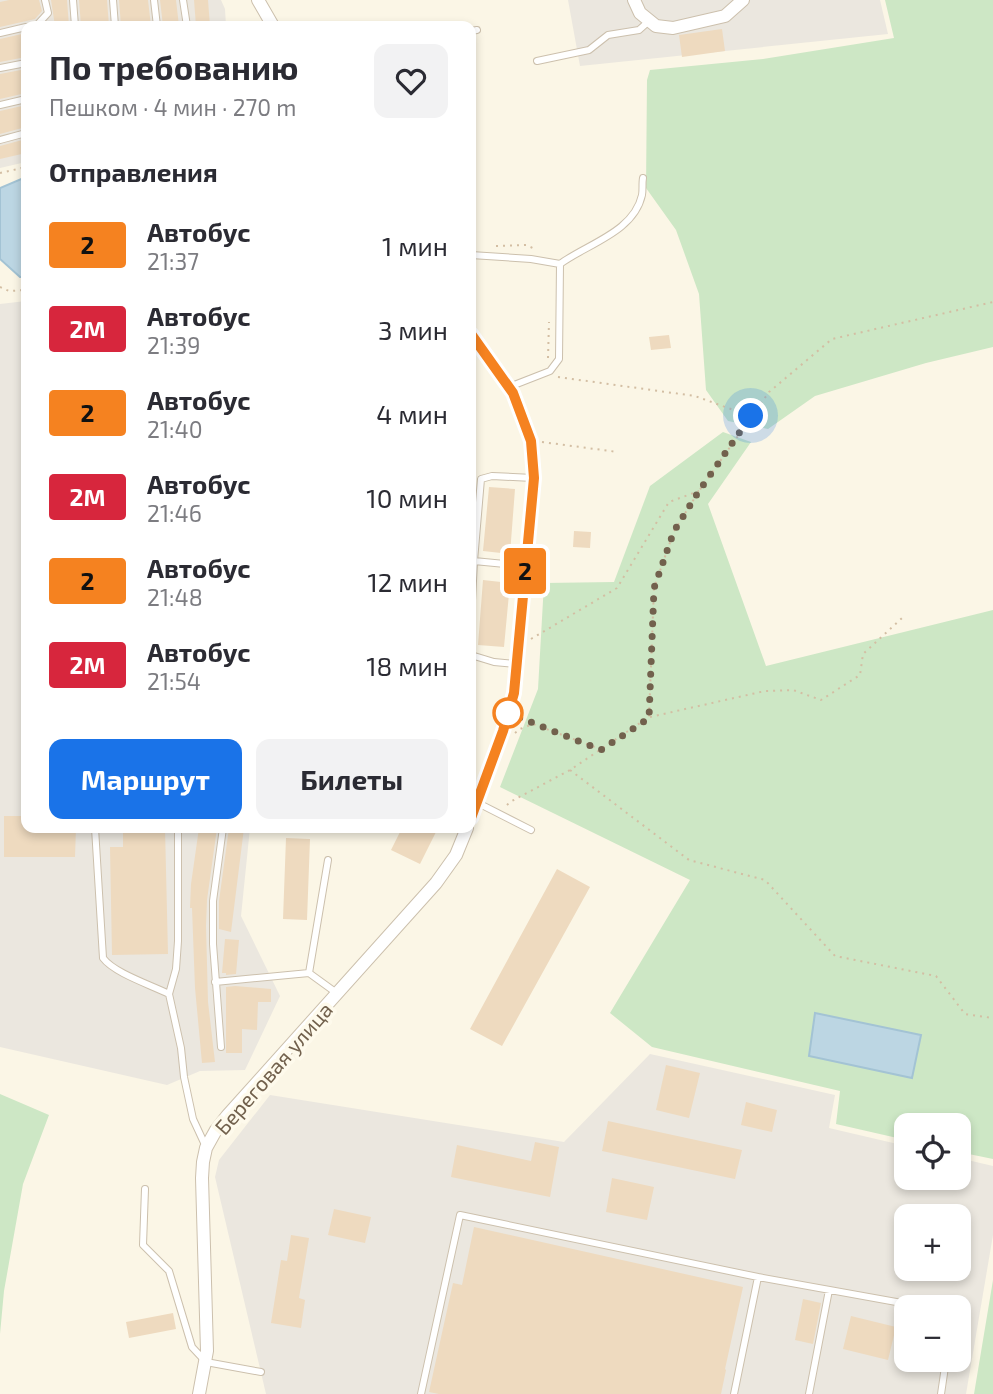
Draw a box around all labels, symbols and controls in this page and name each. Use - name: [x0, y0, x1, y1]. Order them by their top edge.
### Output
- button: heart: [374, 44, 448, 118]
- text: По требованию: [49, 47, 299, 87]
- text: Пешком · 4 мин · 270 m: [49, 93, 297, 121]
- text: Отправления: [49, 156, 218, 187]
- text: Автобус: [147, 216, 250, 247]
- text: 2: [81, 230, 94, 259]
- text: 1 мин: [382, 230, 448, 261]
- text: 21:37: [147, 247, 199, 275]
- text: Автобус: [147, 300, 250, 331]
- text: 2М: [70, 314, 106, 343]
- text: 3 мин: [378, 314, 448, 345]
- text: 21:39: [147, 331, 200, 359]
- text: Автобус: [147, 384, 250, 415]
- text: 2: [81, 398, 94, 427]
- text: 4 мин: [376, 398, 448, 429]
- your location: [733, 398, 768, 433]
- text: 21:40: [147, 415, 203, 443]
- text: Автобус: [147, 468, 250, 499]
- text: 2М: [70, 482, 106, 511]
- text: 10 мин: [366, 482, 448, 513]
- text: 21:46: [147, 499, 202, 527]
- line badge: 2: [502, 548, 548, 594]
- text: Автобус: [147, 552, 250, 583]
- text: 2: [518, 556, 532, 585]
- text: 2: [81, 566, 94, 595]
- text: 12 мин: [367, 566, 448, 597]
- text: 21:48: [147, 583, 203, 611]
- text: Автобус: [147, 636, 250, 667]
- text: 2М: [70, 650, 106, 679]
- text: 18 мин: [366, 650, 448, 681]
- text: 21:54: [147, 667, 201, 695]
- unlabelled marker: [493, 698, 523, 728]
- button: Маршрут: [49, 739, 242, 819]
- button: Билеты: [256, 739, 448, 819]
- street label: Береговая улица: [209, 997, 338, 1140]
- map controls: [894, 1113, 971, 1372]
- button: locate: [894, 1113, 971, 1190]
- button: +: [894, 1204, 971, 1281]
- button: −: [894, 1295, 971, 1372]

